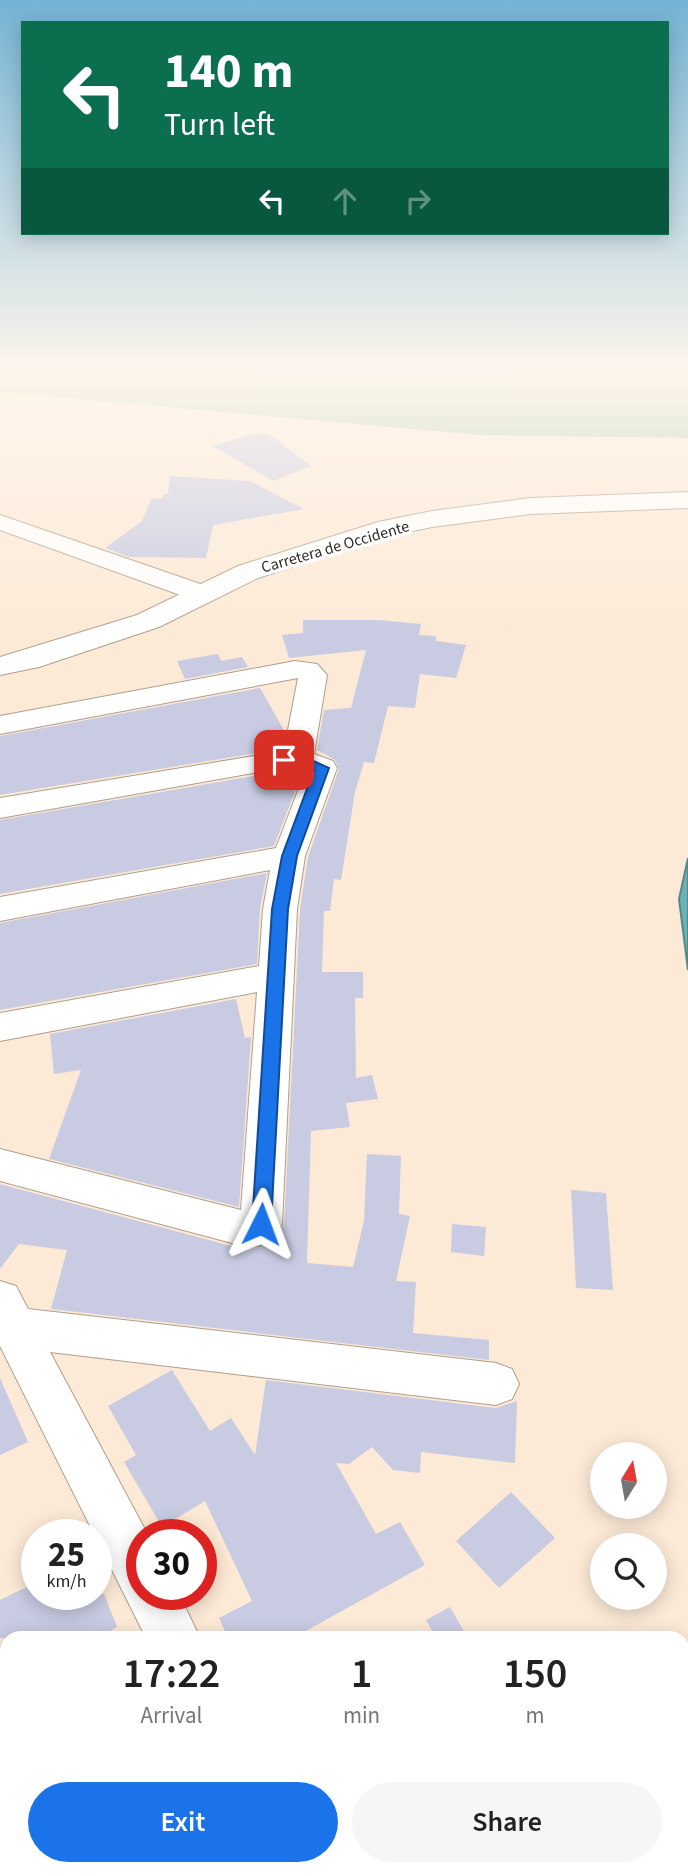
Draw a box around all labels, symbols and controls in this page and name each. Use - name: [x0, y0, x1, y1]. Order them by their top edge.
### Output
- text: 140 m: [164, 37, 293, 107]
- icon: left: [49, 49, 140, 140]
- text: Turn left: [164, 102, 275, 148]
- icon: left: [253, 182, 291, 220]
- icon: ahead: [326, 182, 364, 220]
- icon: right: [399, 182, 437, 220]
- street label: Carretera de Occidente: [259, 515, 412, 579]
- pin: [254, 730, 314, 790]
- icon: arrive: [265, 741, 303, 779]
- position arrow: [224, 1187, 298, 1261]
- north arrow: [590, 1442, 667, 1519]
- map controls: [590, 1442, 667, 1610]
- speed limit sign: 30: [126, 1519, 217, 1610]
- text: 25: [48, 1530, 85, 1580]
- button: search: [590, 1533, 667, 1610]
- text: km/h: [47, 1569, 86, 1594]
- text: 17:22: [123, 1644, 220, 1704]
- text: 1: [351, 1644, 372, 1704]
- text: 150: [503, 1644, 567, 1704]
- text: Arrival: [141, 1699, 202, 1732]
- text: min: [343, 1699, 380, 1732]
- text: m: [526, 1699, 545, 1732]
- button: Exit: [28, 1782, 338, 1862]
- button: Share: [352, 1782, 662, 1862]

